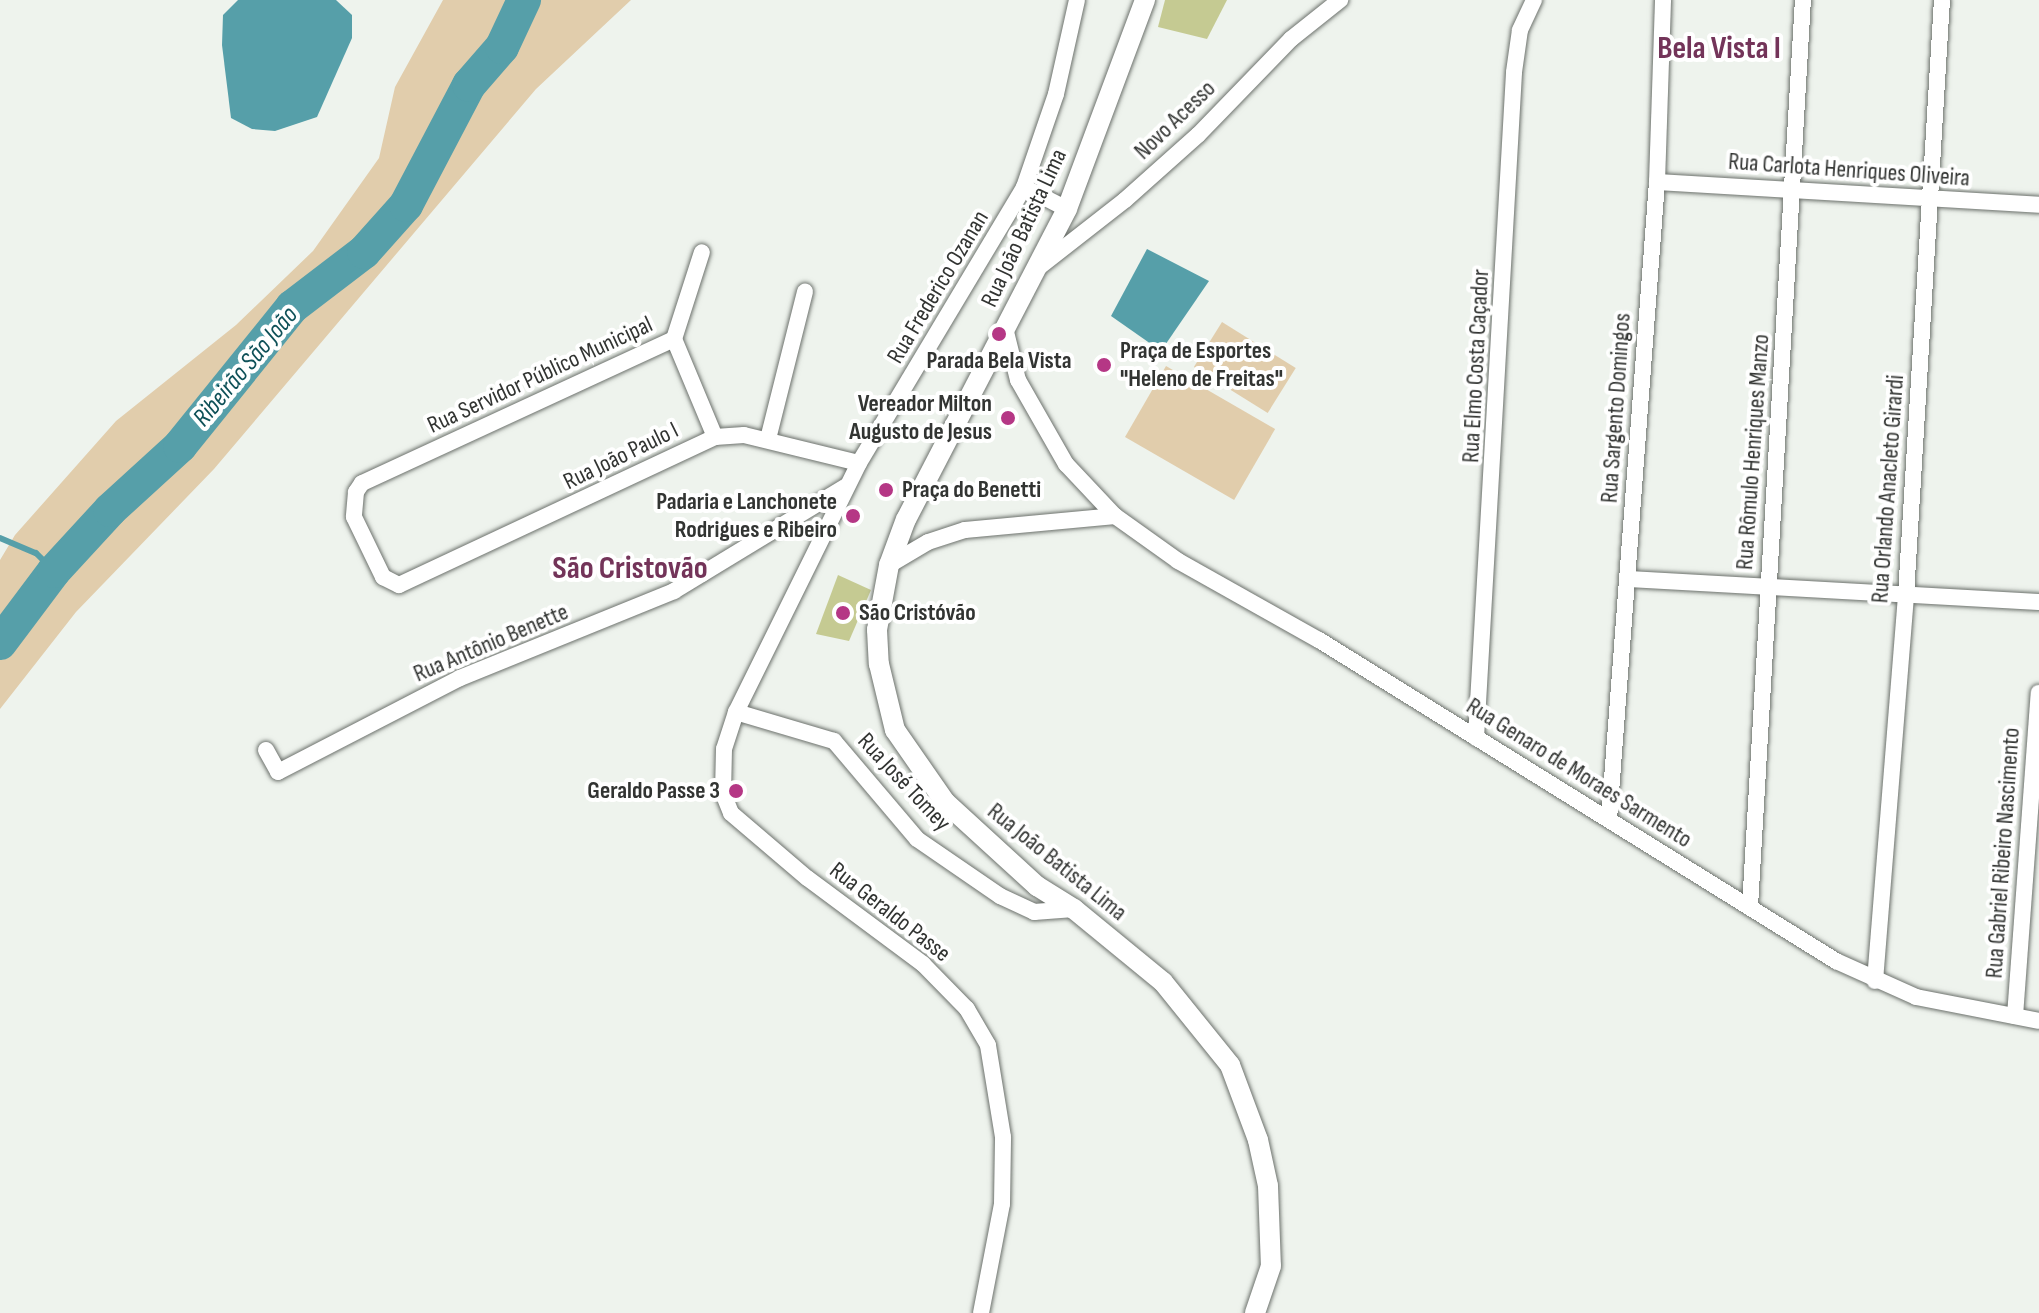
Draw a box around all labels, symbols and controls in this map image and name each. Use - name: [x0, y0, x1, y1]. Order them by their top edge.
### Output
- district label: Bela Vista I: [1657, 30, 1781, 68]
- street label: Novo Acesso: [1128, 74, 1222, 166]
- street label: Rua João Batista Lima: [975, 145, 1073, 311]
- street label: Rua Carlota Henriques Oliveira: [1727, 147, 1971, 193]
- street label: Rua Frederico Ozanan: [881, 205, 995, 369]
- street label: Rua Elmo Costa Caçador: [1457, 268, 1495, 464]
- water label: Ribeirão São João: [187, 301, 305, 433]
- street label: Rua Servidor Público Municipal: [423, 310, 657, 440]
- street label: Rua Sargento Domingos: [1595, 312, 1637, 504]
- marker: Parada Bela Vista: [990, 325, 1008, 343]
- street label: Rua Rômulo Henriques Manzo: [1730, 333, 1776, 571]
- place label: Praça de Esportes "Heleno de Freitas": [1120, 337, 1283, 393]
- place label: Parada Bela Vista: [927, 347, 1071, 375]
- marker: Praça de Esportes "Heleno de Freitas": [1095, 356, 1113, 374]
- street label: Rua Orlando Anacleto Girardi: [1866, 374, 1910, 604]
- place label: Vereador Milton Augusto de Jesus: [849, 390, 992, 446]
- marker: Vereador Milton Augusto de Jesus: [999, 409, 1017, 427]
- street label: Rua João Paulo I: [559, 416, 683, 496]
- place label: Praça do Benetti: [902, 476, 1041, 504]
- marker: Praça do Benetti: [877, 481, 895, 499]
- place label: Padaria e Lanchonete Rodrigues e Ribeiro: [656, 488, 837, 544]
- marker: Padaria e Lanchonete Rodrigues e Ribeiro: [844, 507, 862, 525]
- district label: São Cristovão: [552, 550, 708, 588]
- street label: Rua Antônio Benette: [409, 597, 573, 689]
- place label: São Cristóvão: [859, 599, 976, 627]
- marker: São Cristóvão: [834, 604, 852, 622]
- street label: Rua Genaro de Moraes Sarmento: [1461, 692, 1697, 854]
- street label: Rua José Tomey: [851, 727, 957, 837]
- street label: Rua Gabriel Ribeiro Nascimento: [1980, 727, 2026, 979]
- place label: Geraldo Passe 3: [587, 777, 720, 805]
- marker: Geraldo Passe 3: [727, 782, 745, 800]
- street label: Rua João Batista Lima: [982, 797, 1132, 927]
- street label: Rua Geraldo Passe: [824, 856, 956, 968]

